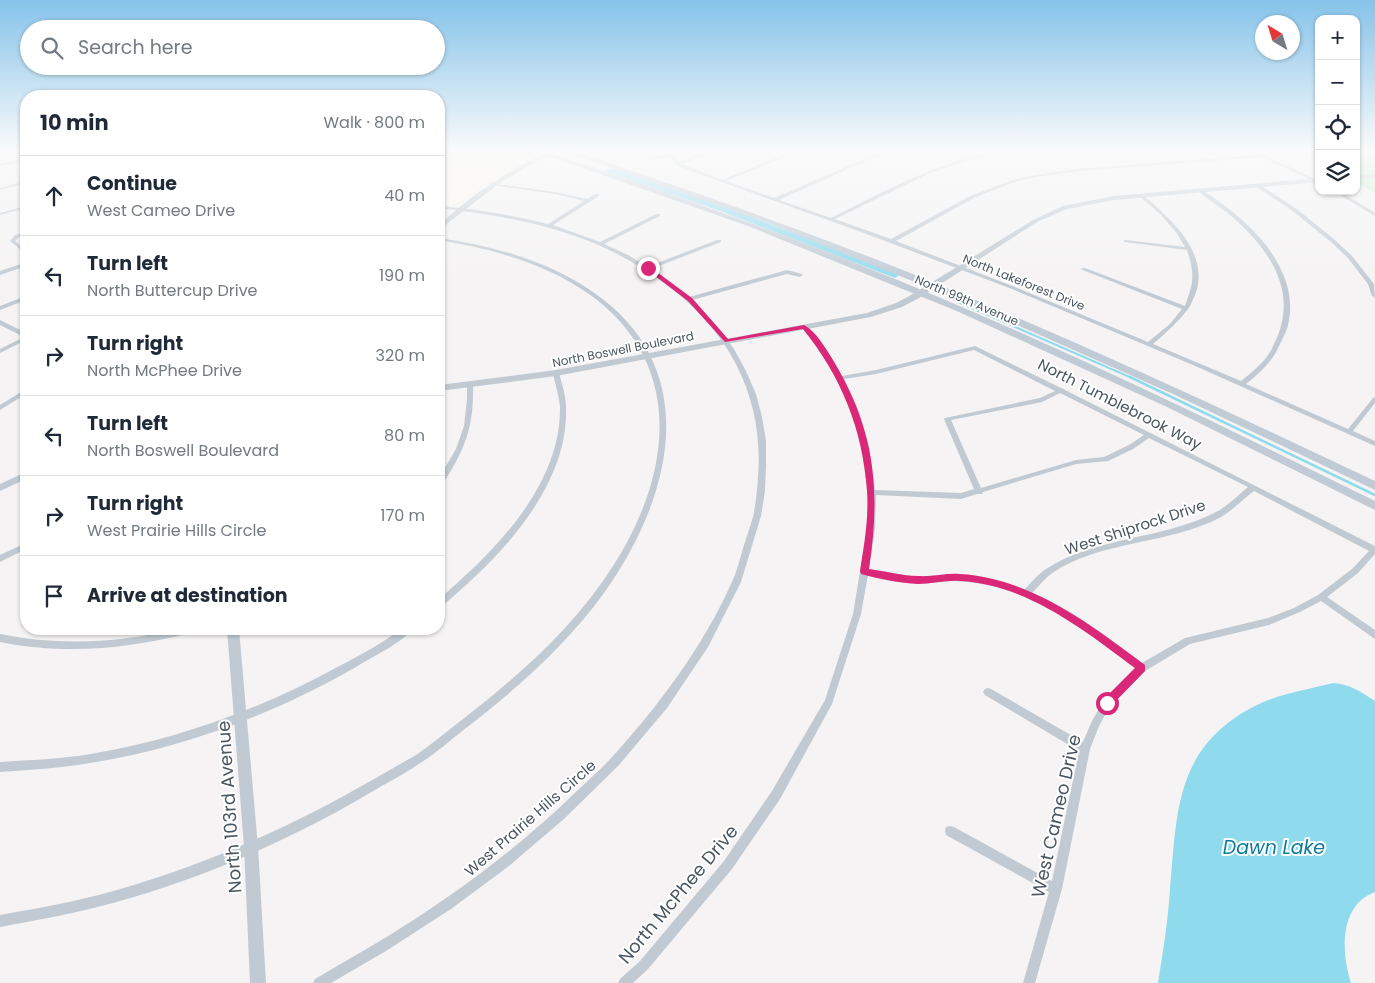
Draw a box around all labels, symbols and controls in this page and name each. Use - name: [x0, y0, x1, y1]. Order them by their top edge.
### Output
- north arrow: [1255, 15, 1300, 60]
- map controls: [1315, 15, 1360, 195]
- button: +: [1315, 15, 1360, 60]
- search box: [20, 20, 445, 75]
- icon: search: [38, 34, 66, 62]
- text: Search here: [78, 34, 192, 61]
- button: −: [1315, 60, 1360, 105]
- button: locate: [1315, 105, 1360, 150]
- text: 10 min: [40, 108, 109, 137]
- text: Walk · 800 m: [324, 111, 425, 134]
- button: layers: [1315, 150, 1360, 195]
- text: Continue: [87, 170, 177, 197]
- icon: ahead: [40, 182, 68, 210]
- text: 40 m: [384, 184, 425, 207]
- text: West Cameo Drive: [87, 199, 235, 222]
- text: Turn left: [87, 250, 168, 277]
- street label: North Lakeforest Drive: [960, 250, 1088, 314]
- route end: [637, 257, 660, 280]
- icon: left: [40, 262, 68, 290]
- text: 190 m: [379, 264, 425, 287]
- street label: North 99th Avenue: [912, 270, 1022, 330]
- text: North Buttercup Drive: [87, 279, 258, 302]
- street label: North Boswell Boulevard: [551, 327, 695, 371]
- text: Turn right: [87, 330, 183, 357]
- icon: right: [40, 342, 68, 370]
- text: 320 m: [376, 344, 425, 367]
- street label: North Tumblebrook Way: [1035, 354, 1206, 455]
- text: North McPhee Drive: [87, 359, 242, 382]
- text: Turn left: [87, 410, 168, 437]
- icon: left: [40, 422, 68, 450]
- text: 80 m: [384, 424, 425, 447]
- text: North Boswell Boulevard: [87, 439, 279, 462]
- text: Turn right: [87, 490, 183, 517]
- street label: West Shiprock Drive: [1062, 494, 1208, 560]
- icon: right: [40, 502, 68, 530]
- text: 170 m: [380, 504, 425, 527]
- text: West Prairie Hills Circle: [87, 519, 266, 542]
- icon: arrive: [40, 582, 68, 610]
- text: Arrive at destination: [87, 582, 288, 609]
- route start: [1096, 692, 1119, 715]
- street label: North 103rd Avenue: [211, 720, 247, 894]
- street label: West Cameo Drive: [1025, 732, 1087, 900]
- street label: West Prairie Hills Circle: [460, 755, 600, 881]
- street label: North McPhee Drive: [612, 819, 744, 969]
- water label: Dawn Lake: [1223, 834, 1325, 861]

